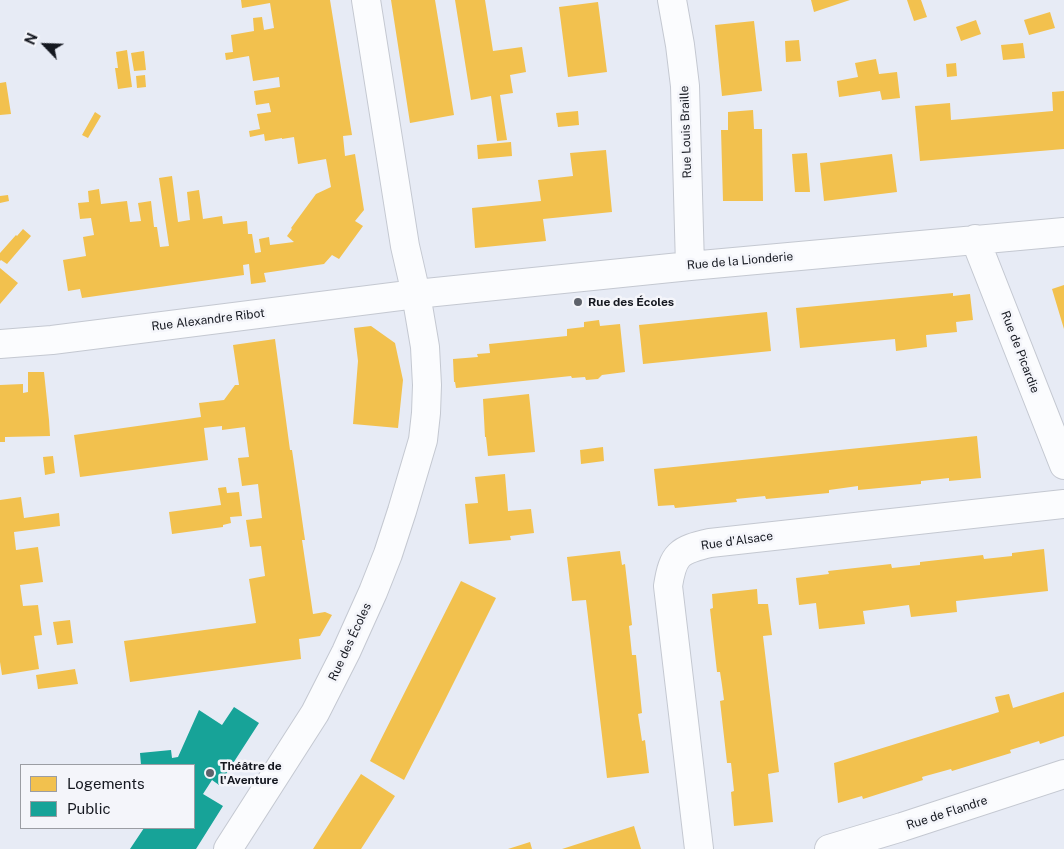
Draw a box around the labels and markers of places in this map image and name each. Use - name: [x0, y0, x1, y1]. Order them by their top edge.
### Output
- place label: Rue des Écoles: [588, 295, 674, 309]
- marker: Rue des Écoles: [572, 296, 584, 308]
- place label: Théâtre de l'Aventure: [220, 759, 282, 787]
- marker: Théâtre de l'Aventure: [204, 767, 216, 779]

